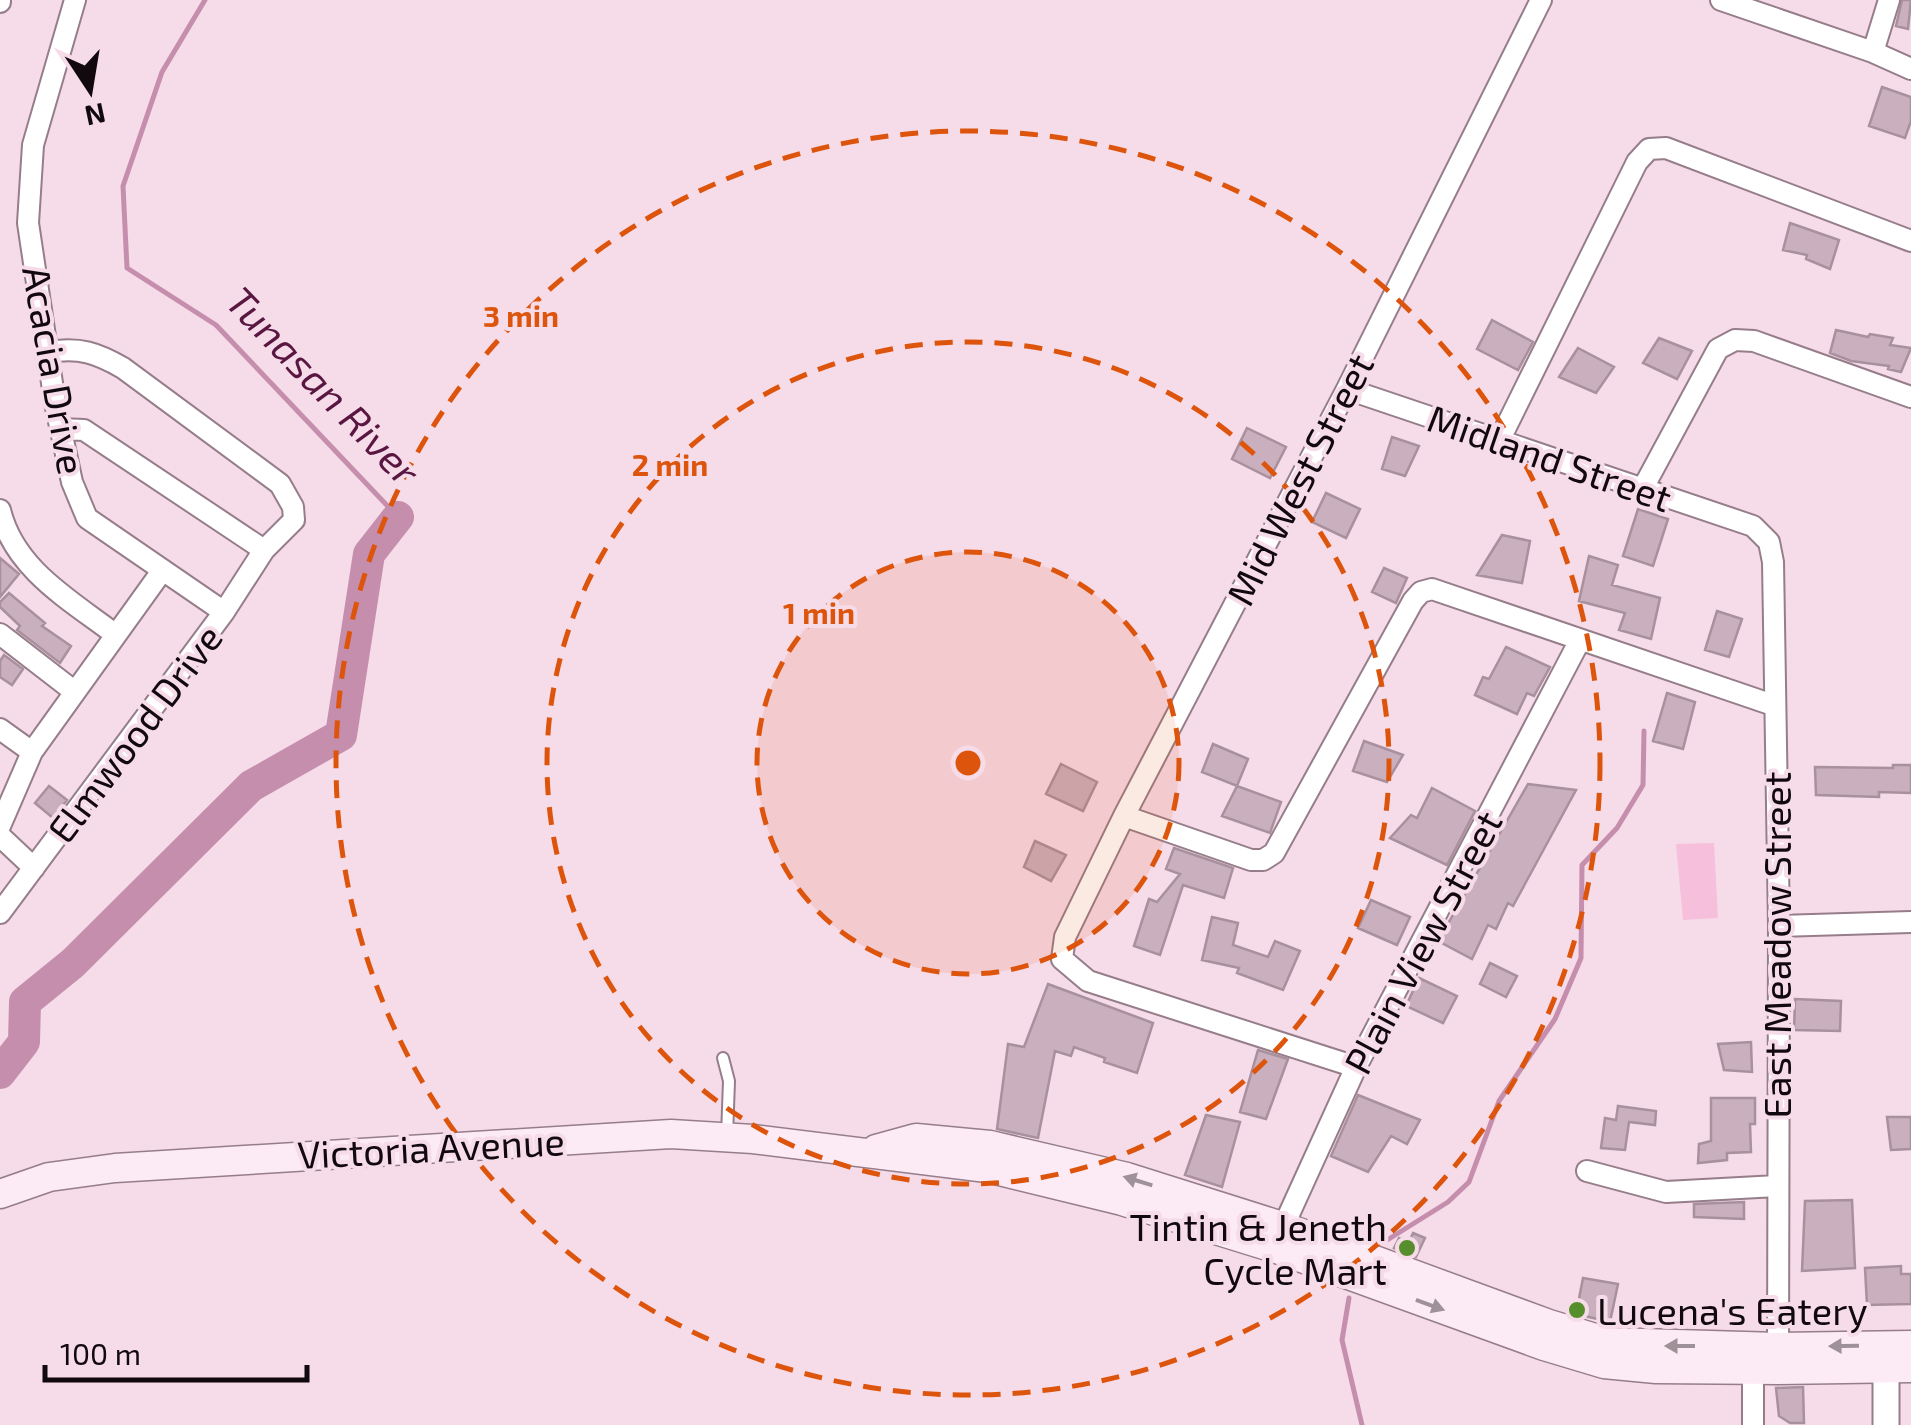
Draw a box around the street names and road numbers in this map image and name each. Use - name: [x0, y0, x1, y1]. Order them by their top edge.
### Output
- street label: Acacia Drive: [14, 262, 96, 478]
- street label: Mid West Street: [1216, 346, 1382, 612]
- street label: Midland Street: [1422, 394, 1678, 520]
- street label: Elmwood Drive: [37, 615, 231, 851]
- street label: East Meadow Street: [1753, 772, 1799, 1118]
- street label: Plain View Street: [1333, 803, 1511, 1081]
- street label: Victoria Avenue: [296, 1117, 566, 1177]

